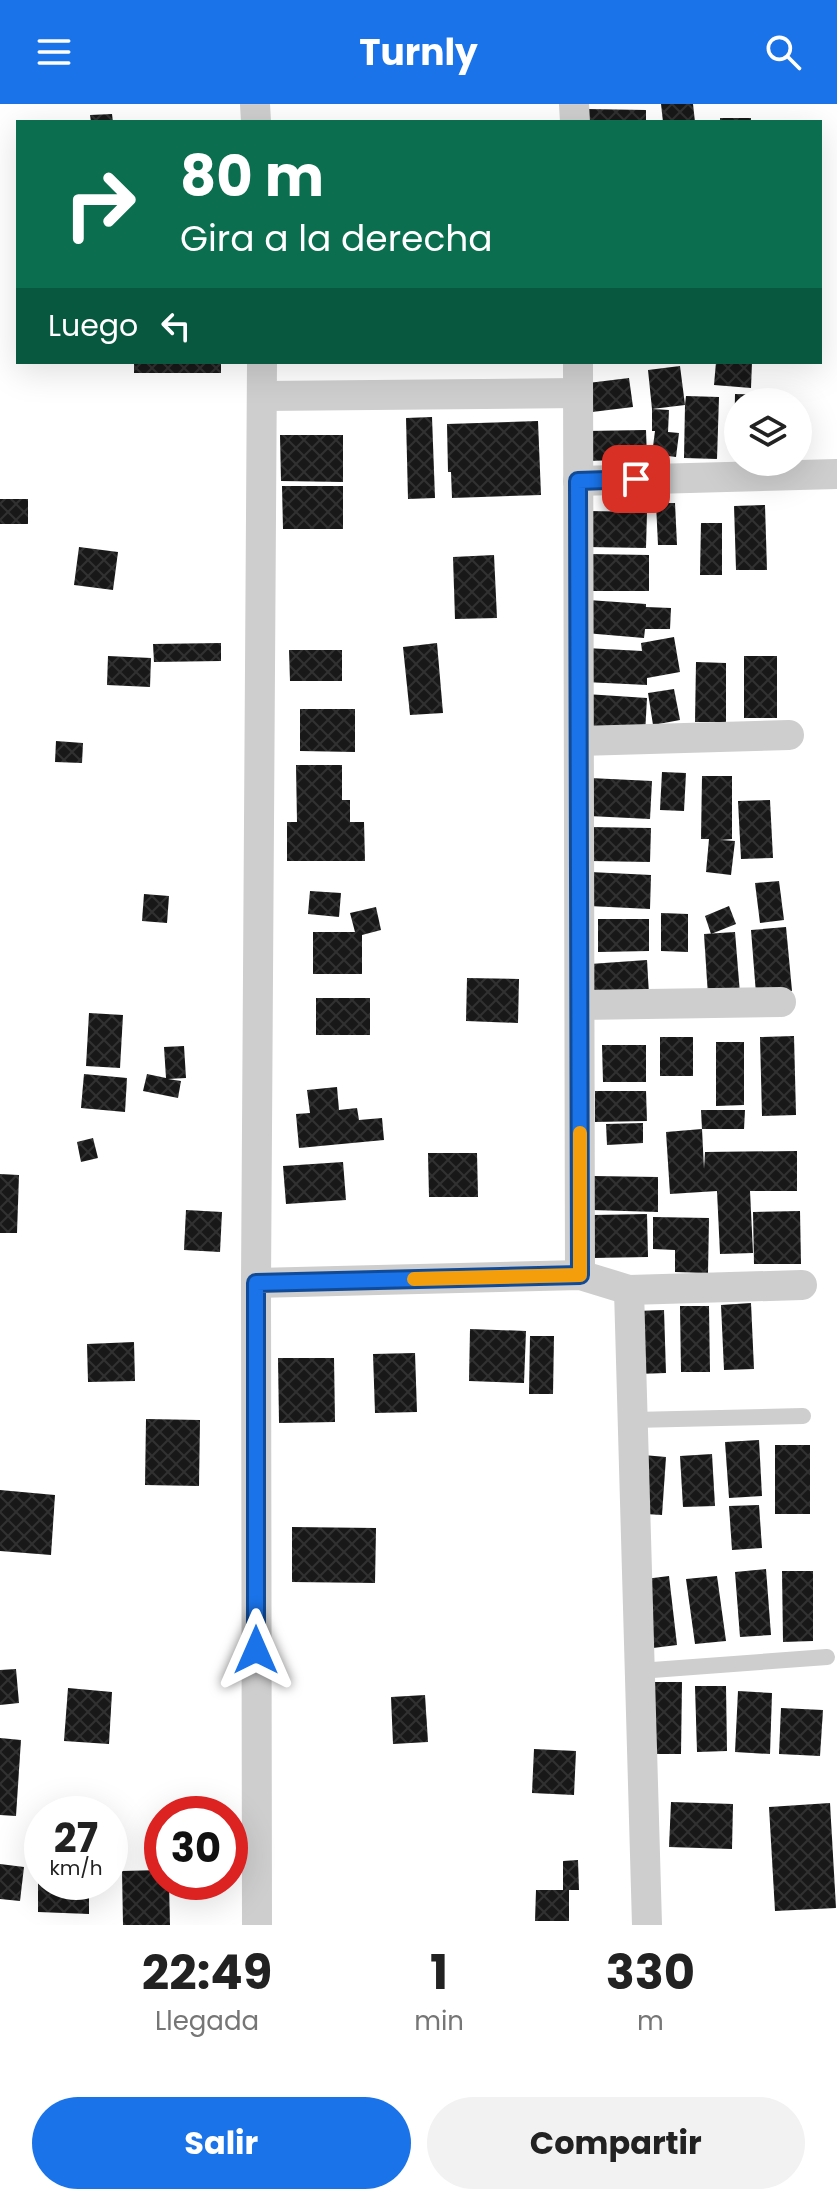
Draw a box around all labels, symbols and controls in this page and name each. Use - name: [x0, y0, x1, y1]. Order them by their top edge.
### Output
- text: Turnly: [359, 27, 478, 78]
- icon: menu: [32, 30, 76, 74]
- icon: search: [761, 30, 805, 74]
- text: 80 m: [180, 137, 324, 216]
- icon: right: [48, 152, 152, 256]
- text: Gira a la derecha: [180, 213, 493, 264]
- text: Luego: [48, 304, 138, 347]
- icon: left: [154, 304, 198, 348]
- map controls: [724, 388, 812, 476]
- button: layers: [724, 388, 812, 476]
- pin: [602, 445, 670, 513]
- icon: arrive: [614, 457, 658, 501]
- position arrow: [214, 1608, 298, 1692]
- speed limit sign: 30: [144, 1796, 248, 1900]
- text: 27: [54, 1810, 98, 1866]
- text: km/h: [49, 1854, 103, 1882]
- text: 22:49: [142, 1939, 272, 2006]
- text: 1: [430, 1939, 448, 2006]
- text: 330: [606, 1939, 695, 2006]
- text: Llegada: [155, 2003, 259, 2039]
- text: min: [414, 2003, 464, 2039]
- text: m: [637, 2003, 664, 2039]
- button: Salir: [32, 2097, 411, 2189]
- button: Compartir: [427, 2097, 805, 2189]

